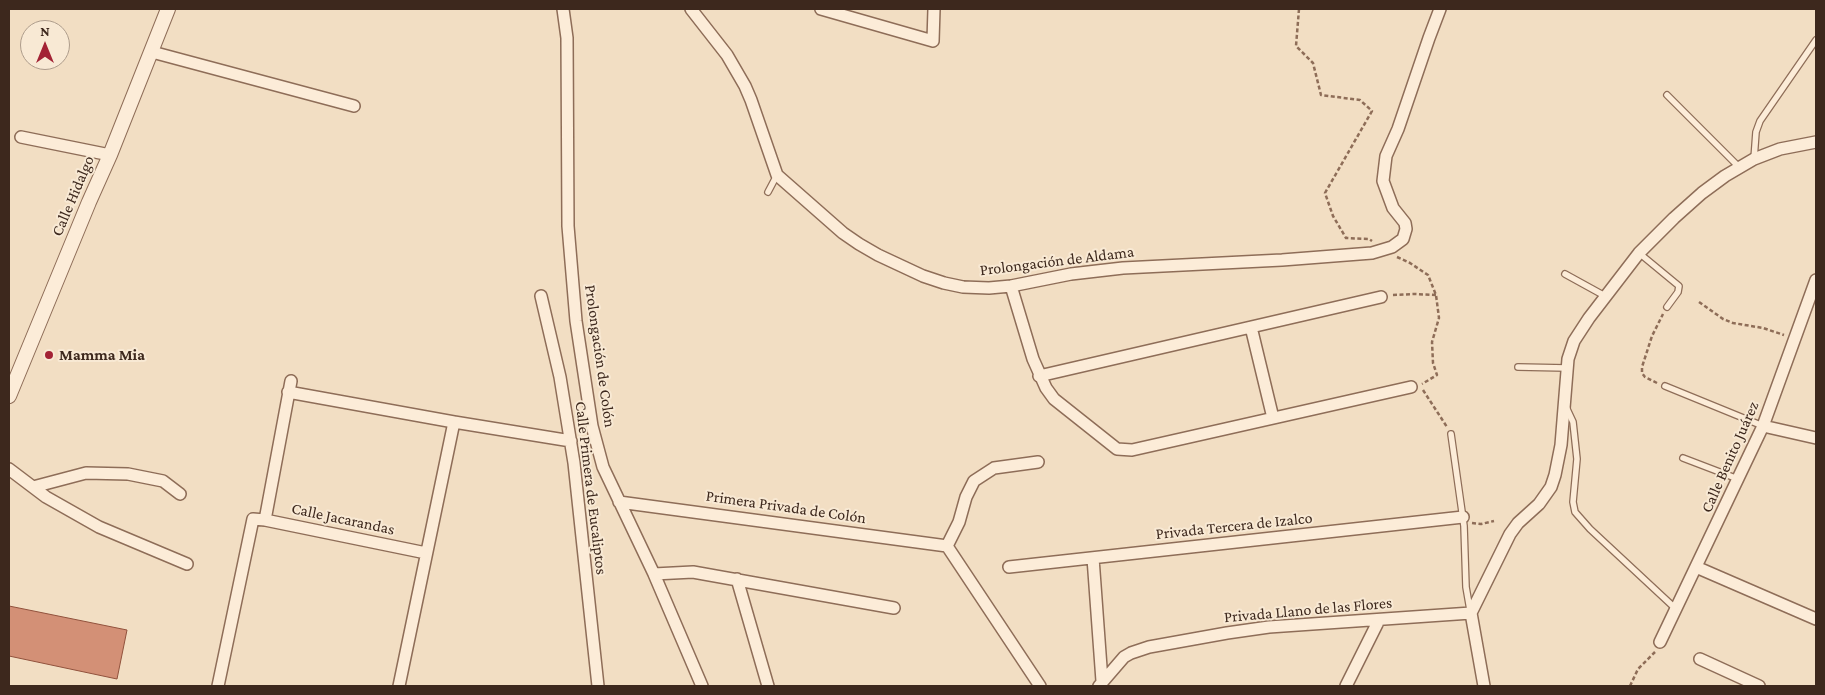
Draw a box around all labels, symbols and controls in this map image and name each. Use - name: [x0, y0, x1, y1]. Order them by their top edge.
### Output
- north arrow: [20, 20, 70, 70]
- text: N: [40, 23, 50, 39]
- street label: Calle Hidalgo: [47, 153, 99, 239]
- street label: Prolongación de Aldama: [979, 242, 1135, 280]
- street label: Prolongación de Colón: [580, 283, 620, 429]
- place label: Mamma Mia: [59, 345, 145, 365]
- marker: Mamma Mia: [43, 349, 55, 361]
- street label: Calle Benito Juárez: [1697, 398, 1763, 516]
- street label: Calle Primera de Eucaliptos: [571, 400, 611, 576]
- street label: Primera Privada de Colón: [705, 486, 867, 528]
- street label: Calle Jacarandas: [290, 499, 396, 539]
- street label: Privada Tercera de Izalco: [1155, 508, 1313, 544]
- street label: Privada Llano de las Flores: [1223, 593, 1393, 627]

